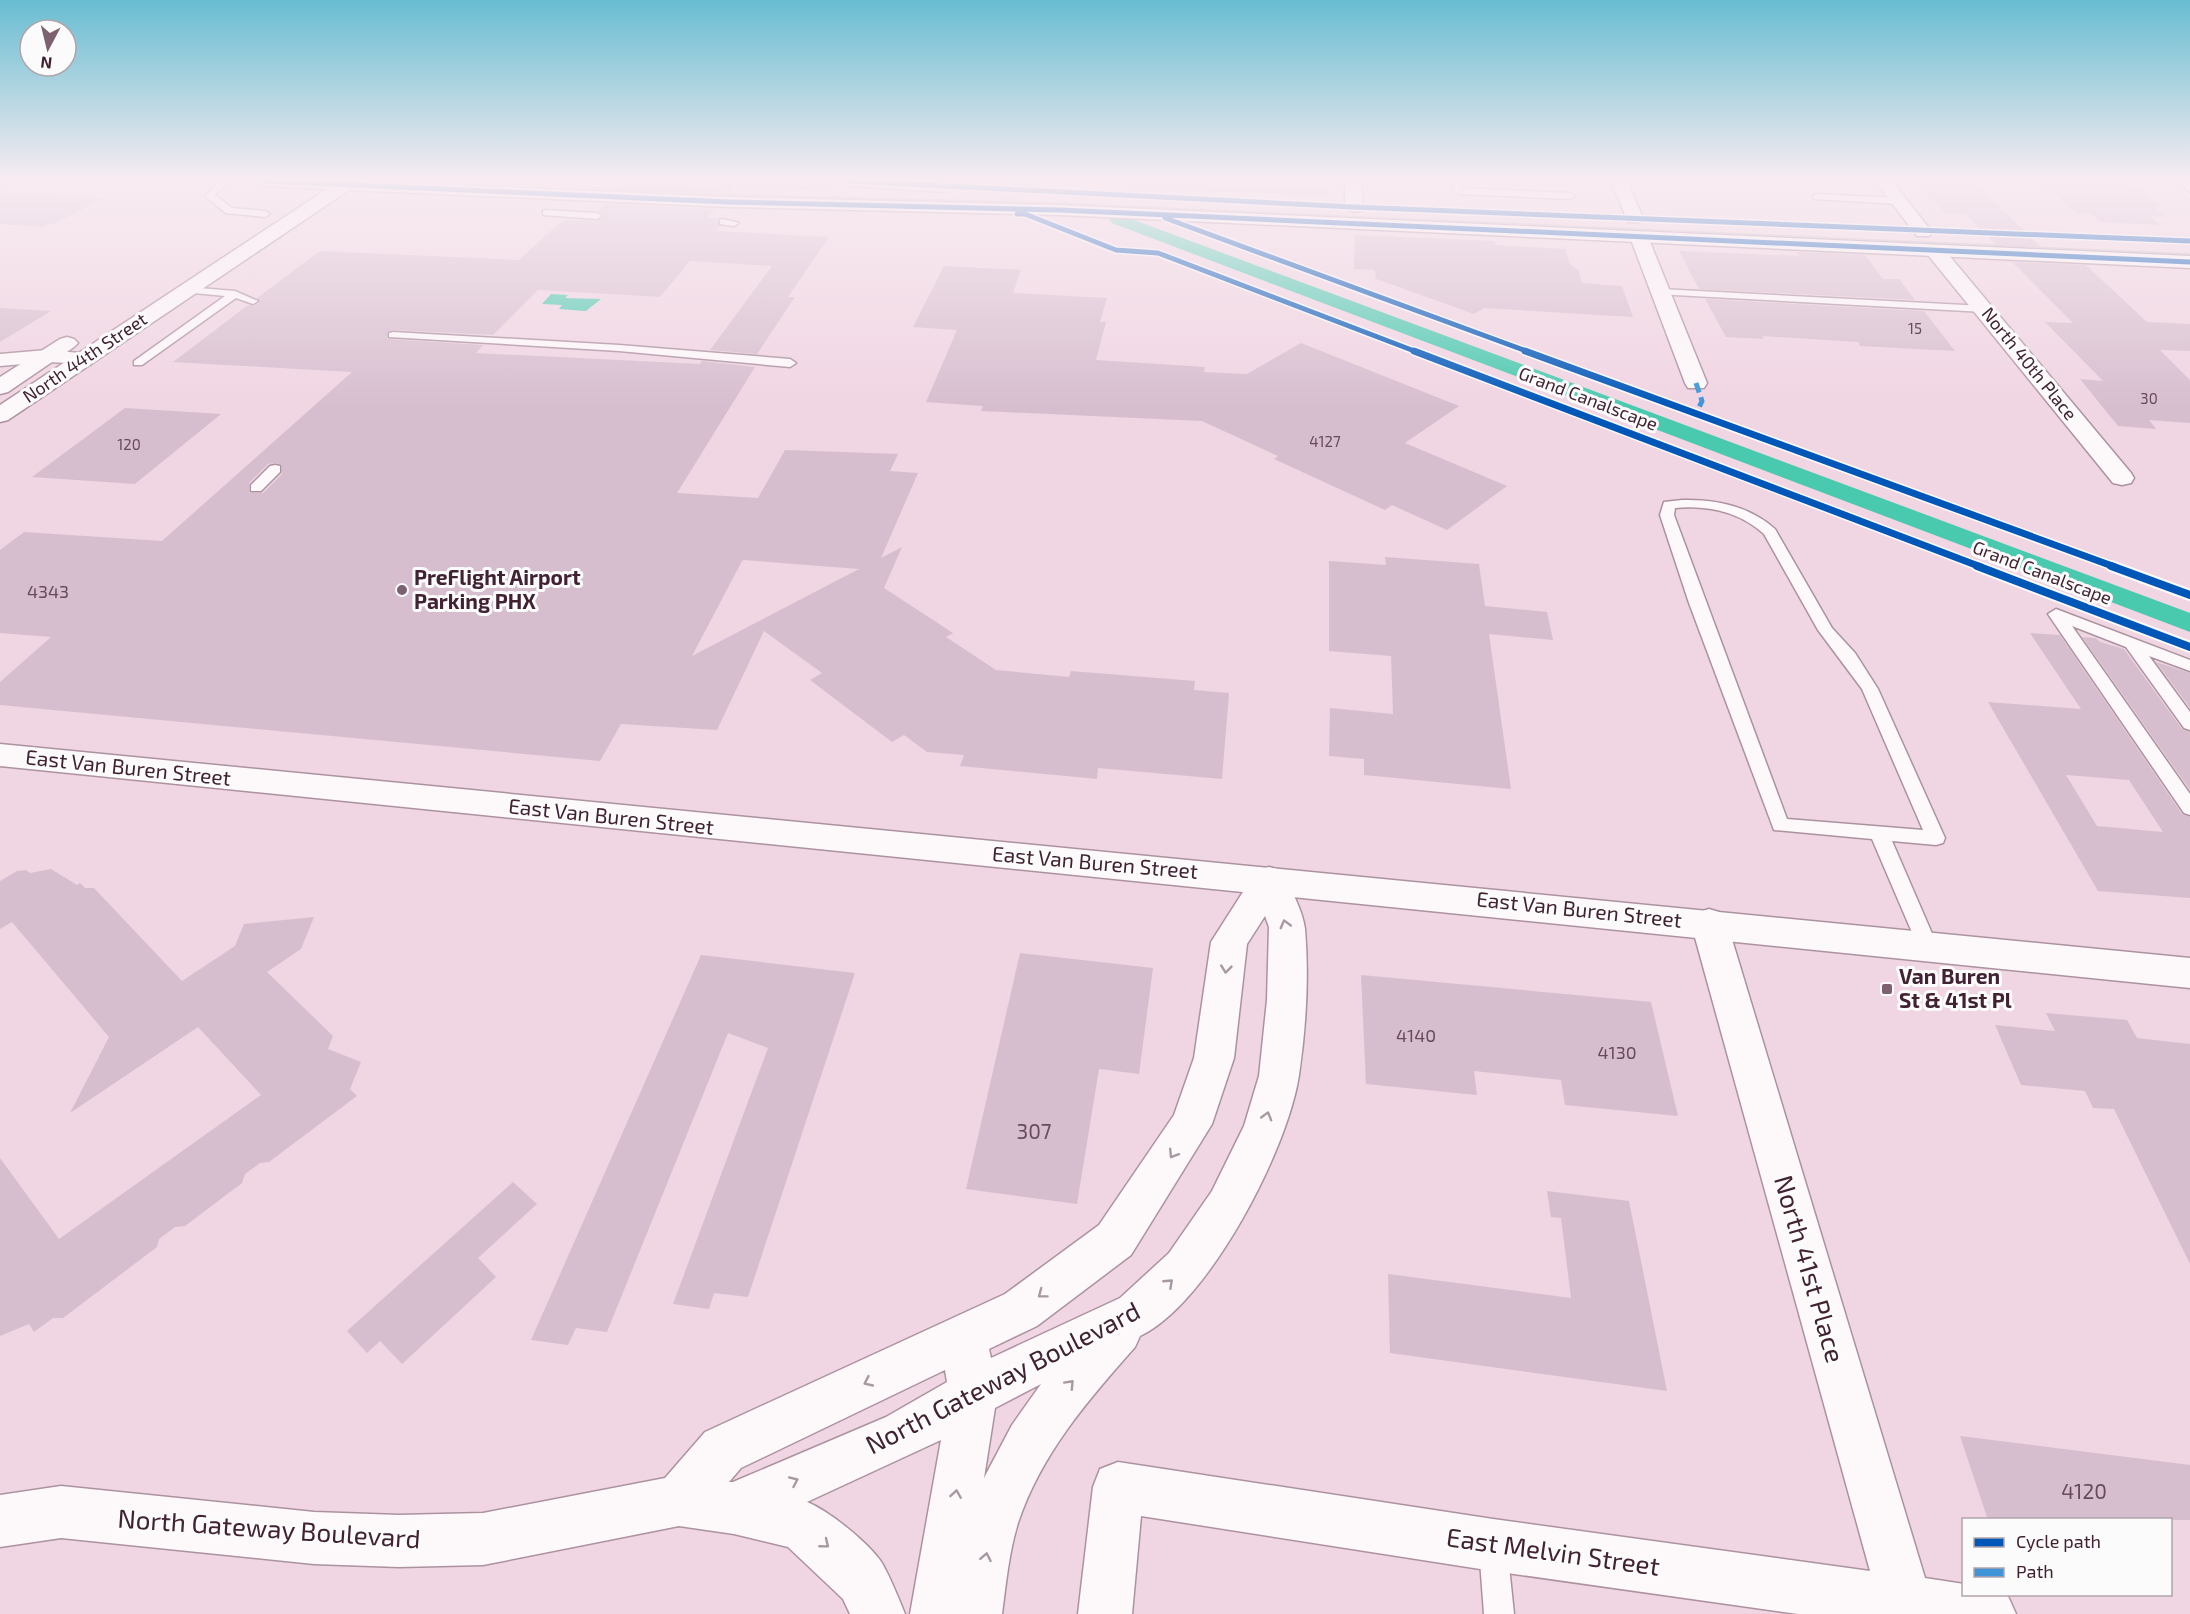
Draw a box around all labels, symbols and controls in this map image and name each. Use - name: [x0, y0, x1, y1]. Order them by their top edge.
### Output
- north arrow: [18, 18, 78, 78]
- text: N: [39, 53, 53, 74]
- street label: North 40th Place: [1978, 302, 2082, 424]
- street label: North 44th Street: [18, 307, 151, 407]
- house number: 15: [1908, 319, 1922, 337]
- street label: Grand Canalscape: [1516, 361, 1661, 435]
- house number: 30: [2140, 389, 2158, 407]
- house number: 4127: [1309, 432, 1341, 450]
- house number: 120: [117, 435, 141, 453]
- street label: Grand Canalscape: [1970, 535, 2115, 609]
- place label: PreFlight Airport Parking PHX: [414, 564, 581, 613]
- house number: 4343: [27, 580, 69, 602]
- marker: PreFlight Airport Parking PHX: [395, 583, 409, 597]
- street label: East Van Buren Street: [24, 743, 232, 790]
- street label: East Van Buren Street: [507, 792, 715, 839]
- street label: East Van Buren Street: [991, 840, 1199, 883]
- street label: East Van Buren Street: [1475, 885, 1683, 932]
- one-way arrow: [1279, 919, 1292, 929]
- place label: Van Buren St & 41st Pl: [1899, 963, 2012, 1012]
- one-way arrow: [1220, 964, 1233, 973]
- marker: Van Buren St & 41st Pl: [1880, 982, 1894, 996]
- house number: 4140: [1396, 1024, 1436, 1046]
- house number: 4130: [1597, 1041, 1637, 1063]
- one-way arrow: [1260, 1112, 1272, 1122]
- house number: 307: [1016, 1118, 1052, 1143]
- one-way arrow: [1168, 1148, 1180, 1158]
- street label: North 41st Place: [1769, 1171, 1852, 1366]
- one-way arrow: [1163, 1279, 1173, 1290]
- one-way arrow: [1037, 1287, 1048, 1298]
- street label: North Gateway Boulevard: [860, 1294, 1145, 1459]
- one-way arrow: [863, 1374, 874, 1386]
- one-way arrow: [1063, 1380, 1074, 1391]
- one-way arrow: [788, 1476, 799, 1488]
- house number: 4120: [2061, 1478, 2107, 1503]
- one-way arrow: [950, 1489, 962, 1499]
- street label: North Gateway Boulevard: [117, 1501, 422, 1554]
- legend: [1962, 1518, 2172, 1596]
- street label: East Melvin Street: [1445, 1520, 1662, 1581]
- text: Cycle path: [2016, 1530, 2101, 1552]
- one-way arrow: [818, 1537, 829, 1548]
- one-way arrow: [979, 1552, 992, 1562]
- text: Path: [2016, 1560, 2054, 1582]

